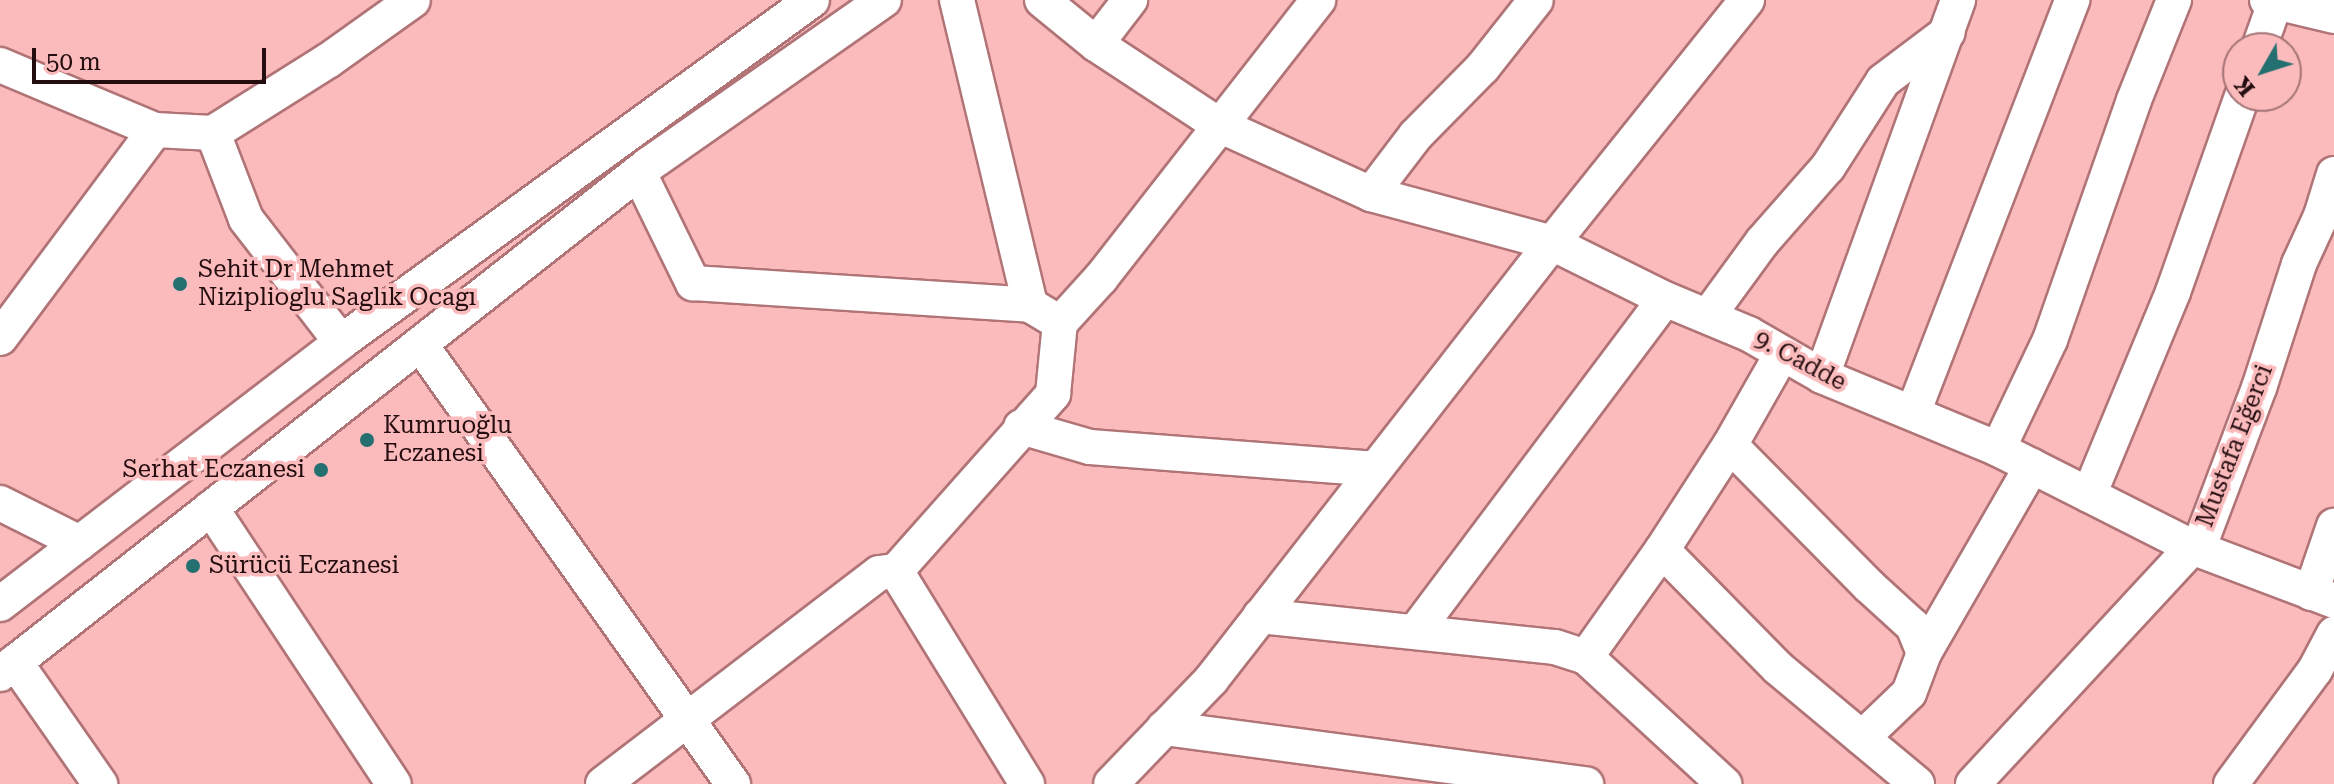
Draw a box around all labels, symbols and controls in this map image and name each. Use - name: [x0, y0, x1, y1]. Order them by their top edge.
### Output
- scale bar: [36, 32, 270, 82]
- north arrow: [2222, 32, 2302, 112]
- text: 50 m: [46, 48, 101, 76]
- text: K: [2229, 72, 2260, 101]
- place label: Sehit Dr Mehmet Niziplioglu Saglık Ocagı: [198, 256, 476, 312]
- marker: Sehit Dr Mehmet Niziplioglu Saglık Ocagı: [169, 273, 191, 295]
- street label: 9. Cadde: [1749, 325, 1851, 397]
- street label: Mustafa Eğerci: [2191, 361, 2279, 531]
- place label: Kumruoğlu Eczanesi: [383, 412, 512, 468]
- marker: Kumruoğlu Eczanesi: [358, 431, 376, 449]
- place label: Serhat Eczanesi: [122, 456, 305, 484]
- marker: Serhat Eczanesi: [312, 461, 330, 479]
- place label: Sürücü Eczanesi: [209, 552, 399, 580]
- marker: Sürücü Eczanesi: [184, 557, 202, 575]

